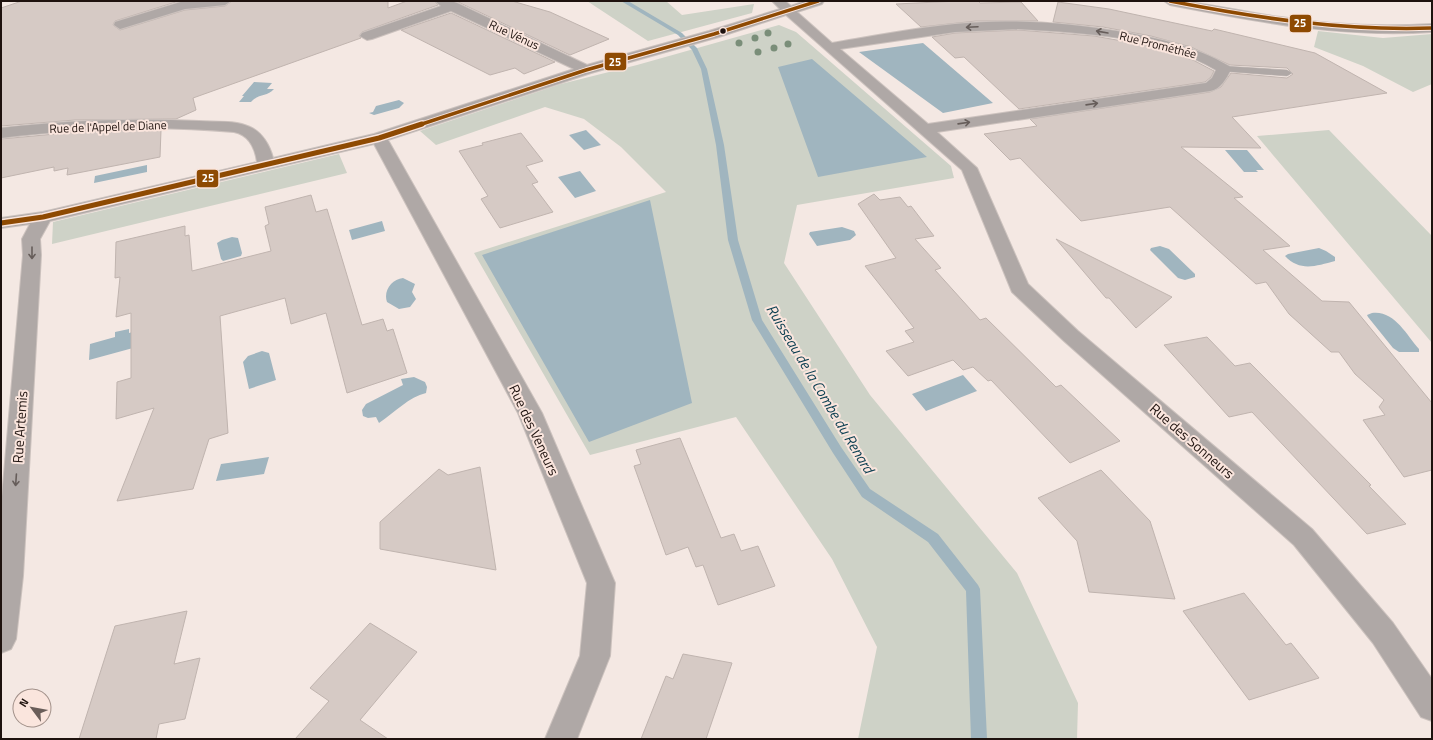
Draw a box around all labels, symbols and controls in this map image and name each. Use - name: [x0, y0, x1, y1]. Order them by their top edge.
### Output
- line badge: 25: [1289, 14, 1312, 33]
- street label: Rue Vénus: [486, 15, 543, 55]
- text: 25: [1294, 15, 1306, 31]
- one-way arrow: [966, 23, 979, 31]
- unlabelled marker: [718, 26, 728, 36]
- street label: Rue Prométhée: [1118, 26, 1199, 63]
- one-way arrow: [1096, 28, 1109, 36]
- line badge: 25: [604, 52, 627, 71]
- text: 25: [609, 54, 621, 70]
- one-way arrow: [1085, 100, 1098, 108]
- street label: Rue de l'Appel de Diane: [49, 115, 167, 138]
- one-way arrow: [957, 119, 970, 127]
- line badge: 25: [196, 169, 219, 188]
- text: 25: [202, 170, 214, 186]
- one-way arrow: [28, 246, 36, 259]
- water label: Ruisseau de la Combe du Renard: [761, 300, 881, 479]
- street label: Rue des Veneurs: [504, 381, 565, 479]
- street label: Rue Artemis: [6, 390, 33, 464]
- street label: Rue des Sonneurs: [1145, 398, 1239, 483]
- one-way arrow: [12, 473, 19, 486]
- north arrow: [12, 688, 52, 728]
- text: N: [15, 695, 32, 710]

